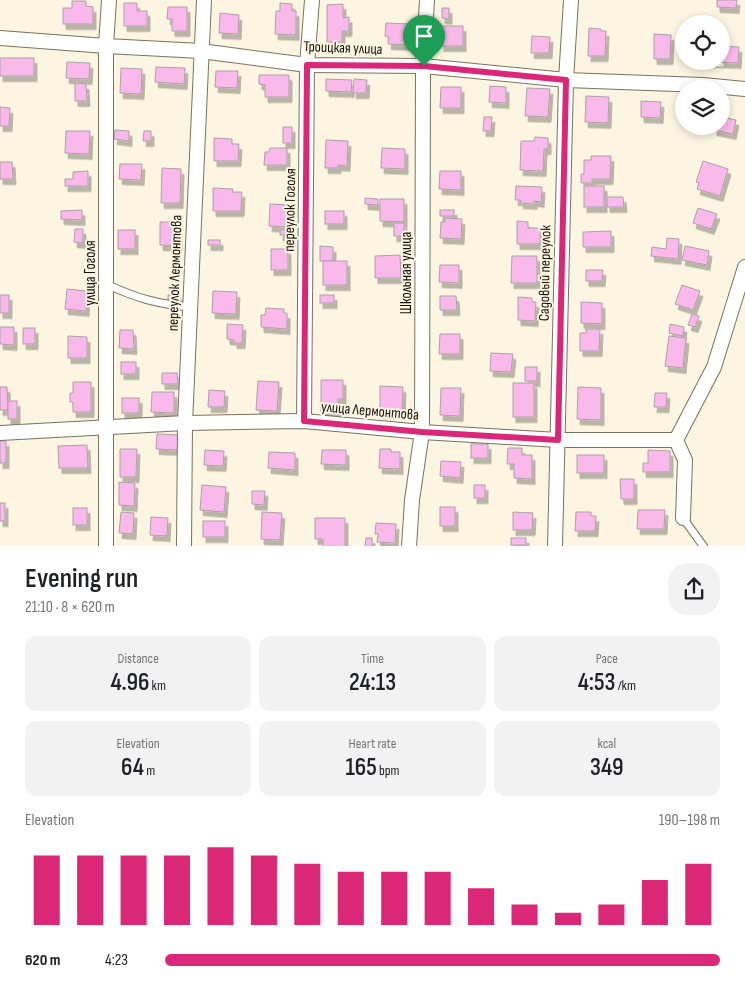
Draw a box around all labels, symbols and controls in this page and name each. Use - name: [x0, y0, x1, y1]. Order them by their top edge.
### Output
- pin: [403, 15, 445, 66]
- map controls: [675, 15, 730, 135]
- button: locate: [675, 15, 730, 70]
- icon: arrive: [410, 22, 438, 50]
- street label: Троицкая улица: [303, 37, 383, 59]
- button: layers: [675, 80, 730, 135]
- street label: переулок Гоголя: [280, 168, 300, 252]
- street label: переулок Лермонтова: [163, 214, 187, 332]
- street label: Садовый переулок: [535, 224, 555, 321]
- street label: Школьная улица: [397, 231, 416, 314]
- street label: улица Гоголя: [81, 240, 100, 306]
- street label: улица Лермонтова: [320, 397, 420, 425]
- text: Evening run: [25, 562, 138, 595]
- button: share: [668, 563, 720, 615]
- text: 21:10 · 8 × 620 m: [25, 598, 115, 617]
- text: Distance: [118, 650, 159, 667]
- text: Time: [361, 650, 384, 667]
- text: Pace: [596, 650, 618, 667]
- text: 4.96: [110, 667, 149, 698]
- text: 24:13: [349, 667, 396, 698]
- text: 4:53: [578, 667, 616, 698]
- text: km: [149, 677, 166, 694]
- text: /km: [616, 677, 636, 694]
- text: Elevation: [117, 735, 160, 752]
- text: Heart rate: [349, 735, 396, 752]
- text: kcal: [598, 735, 616, 752]
- text: 64: [121, 752, 144, 783]
- text: 165: [345, 752, 377, 783]
- text: 349: [590, 752, 624, 783]
- text: m: [144, 762, 155, 779]
- text: bpm: [377, 762, 400, 779]
- text: Elevation: [25, 811, 74, 830]
- text: 190–198 m: [659, 811, 720, 830]
- text: 620 m: [25, 951, 60, 970]
- text: 4:23: [105, 951, 128, 970]

